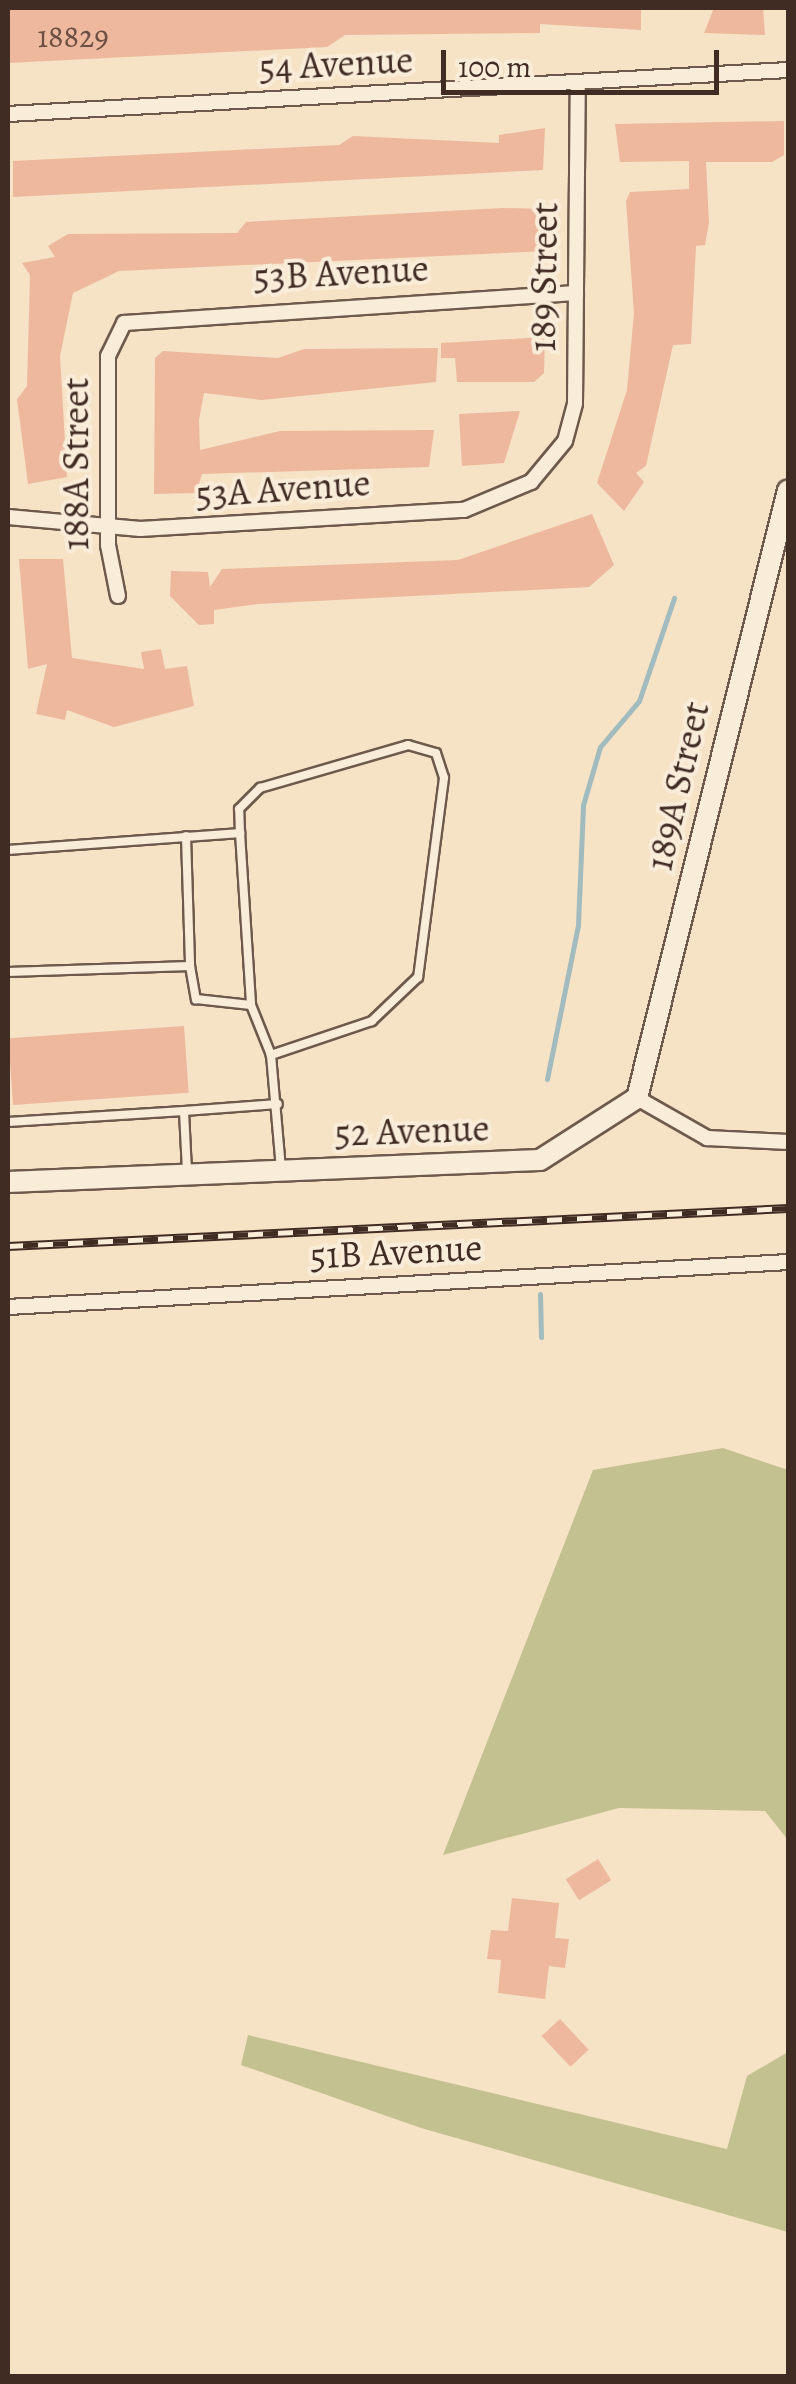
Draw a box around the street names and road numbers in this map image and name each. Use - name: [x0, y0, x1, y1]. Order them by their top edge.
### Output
- street label: 54 Avenue: [258, 37, 414, 91]
- street label: 189 Street: [520, 202, 568, 352]
- street label: 53B Avenue: [252, 246, 430, 300]
- street label: 188A Street: [53, 377, 99, 551]
- street label: 53A Avenue: [194, 460, 372, 518]
- street label: 189A Street: [636, 697, 720, 875]
- street label: 52 Avenue: [334, 1106, 490, 1156]
- street label: 51B Avenue: [309, 1225, 483, 1279]

